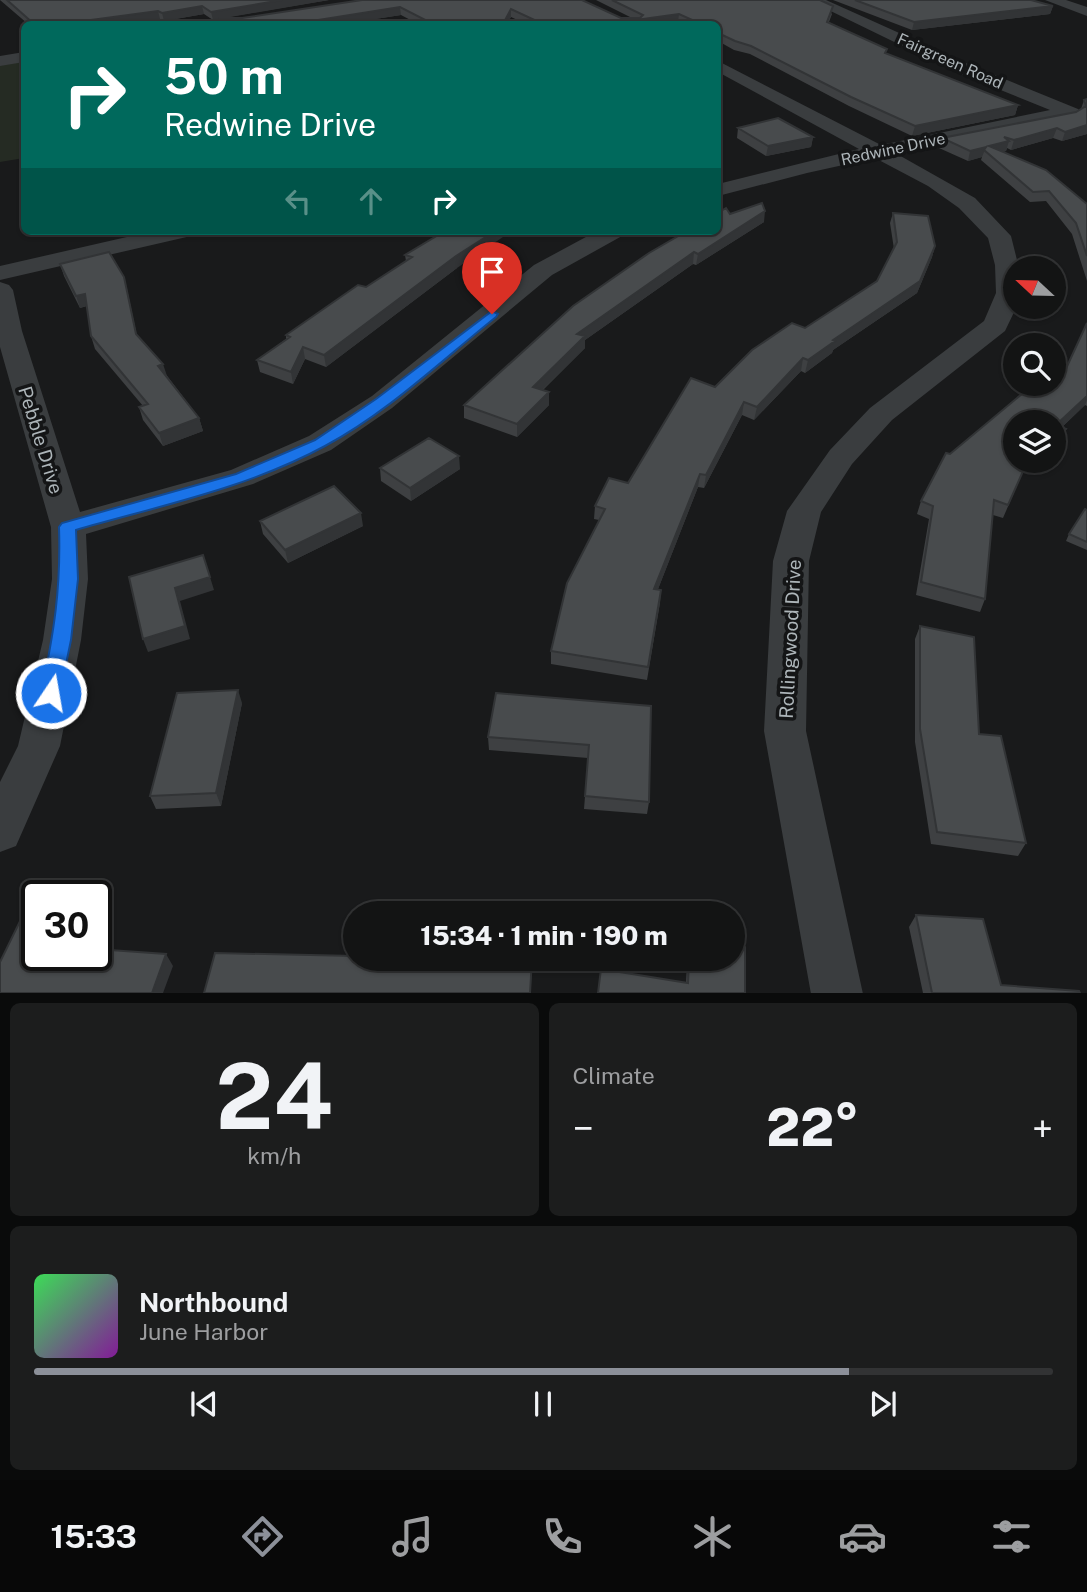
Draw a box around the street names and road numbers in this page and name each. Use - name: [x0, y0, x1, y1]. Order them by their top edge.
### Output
- street label: Fairgreen Road: [894, 29, 1006, 93]
- street label: Redwine Drive: [839, 129, 947, 169]
- street label: Pebble Drive: [14, 384, 68, 496]
- street label: Rollingwood Drive: [775, 559, 805, 719]

